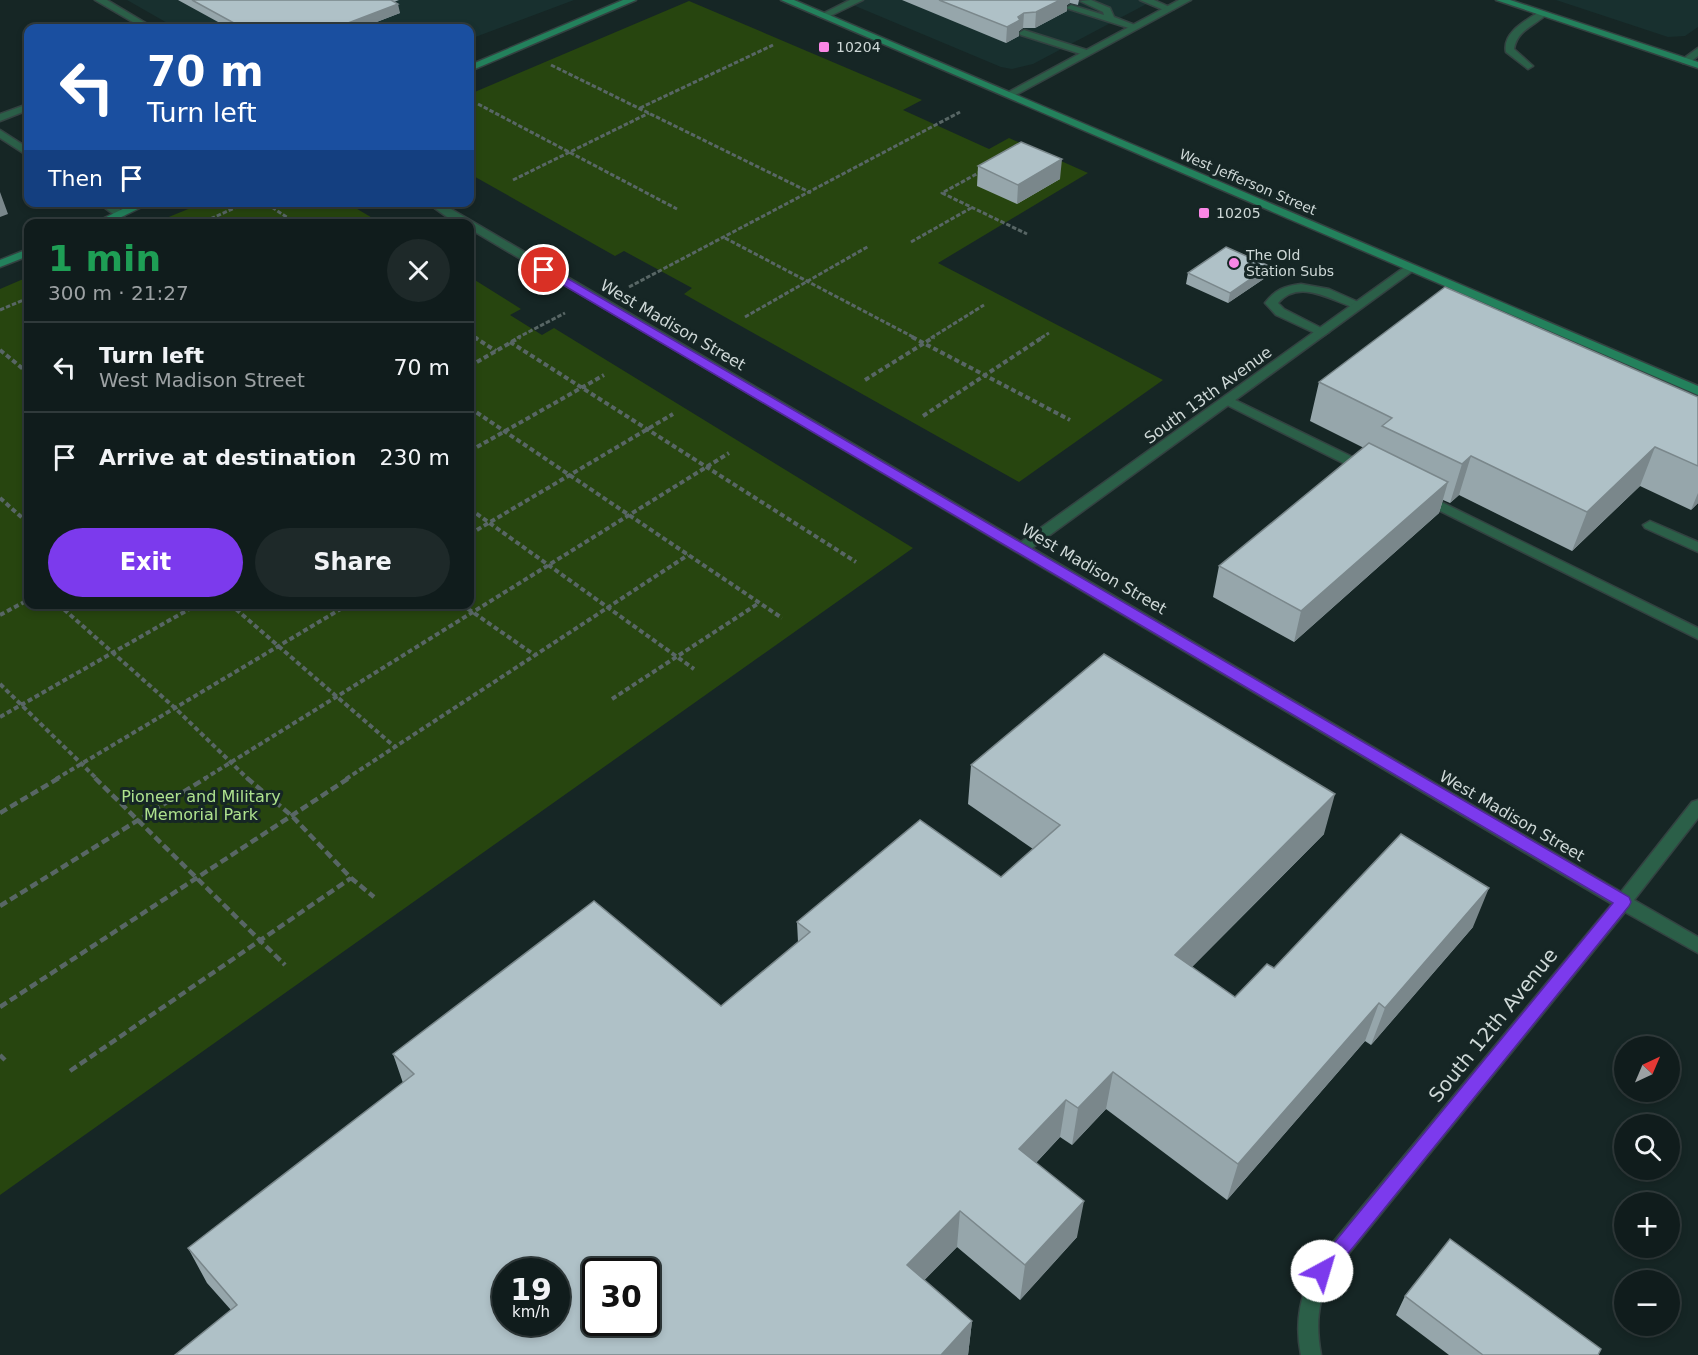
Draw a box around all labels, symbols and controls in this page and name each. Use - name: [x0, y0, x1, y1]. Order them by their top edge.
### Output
- place label: 10204: [836, 39, 881, 55]
- marker: 10204: [817, 40, 831, 54]
- text: 70 m: [147, 47, 264, 96]
- icon: left: [48, 48, 126, 126]
- text: Turn left: [147, 97, 257, 128]
- street label: West Jefferson Street: [1177, 146, 1319, 218]
- icon: arrive: [115, 162, 148, 195]
- text: Then: [48, 166, 103, 191]
- place label: 10205: [1216, 205, 1261, 221]
- marker: 10205: [1197, 206, 1211, 220]
- text: 1 min: [48, 238, 161, 279]
- button: close: [387, 239, 450, 302]
- pin: [518, 244, 569, 295]
- place label: The Old Station Subs: [1245, 247, 1334, 279]
- icon: arrive: [527, 253, 560, 286]
- marker: The Old Station Subs: [1227, 256, 1241, 270]
- street label: West Madison Street: [597, 276, 749, 374]
- text: 300 m · 21:27: [48, 281, 189, 305]
- street label: South 13th Avenue: [1141, 342, 1275, 448]
- text: Turn left: [99, 343, 204, 368]
- icon: left: [48, 351, 81, 384]
- text: 70 m: [394, 355, 450, 380]
- text: West Madison Street: [99, 368, 305, 392]
- icon: arrive: [48, 441, 81, 474]
- text: Arrive at destination: [99, 445, 356, 470]
- text: 230 m: [380, 445, 450, 470]
- street label: West Madison Street: [1018, 520, 1170, 618]
- button: Exit: [48, 528, 243, 597]
- button: Share: [255, 528, 450, 597]
- street label: West Madison Street: [1436, 767, 1588, 865]
- park label: Pioneer and Military Memorial Park: [121, 787, 281, 824]
- street label: South 12th Avenue: [1424, 943, 1562, 1107]
- north arrow: [1614, 1036, 1680, 1102]
- map controls: [1614, 1036, 1680, 1336]
- button: search: [1614, 1114, 1680, 1180]
- button: +: [1614, 1192, 1680, 1258]
- position arrow: [1290, 1239, 1354, 1303]
- speed limit sign: 30: [582, 1258, 660, 1336]
- button: −: [1614, 1270, 1680, 1336]
- text: 19: [510, 1272, 552, 1307]
- text: km/h: [512, 1303, 550, 1321]

